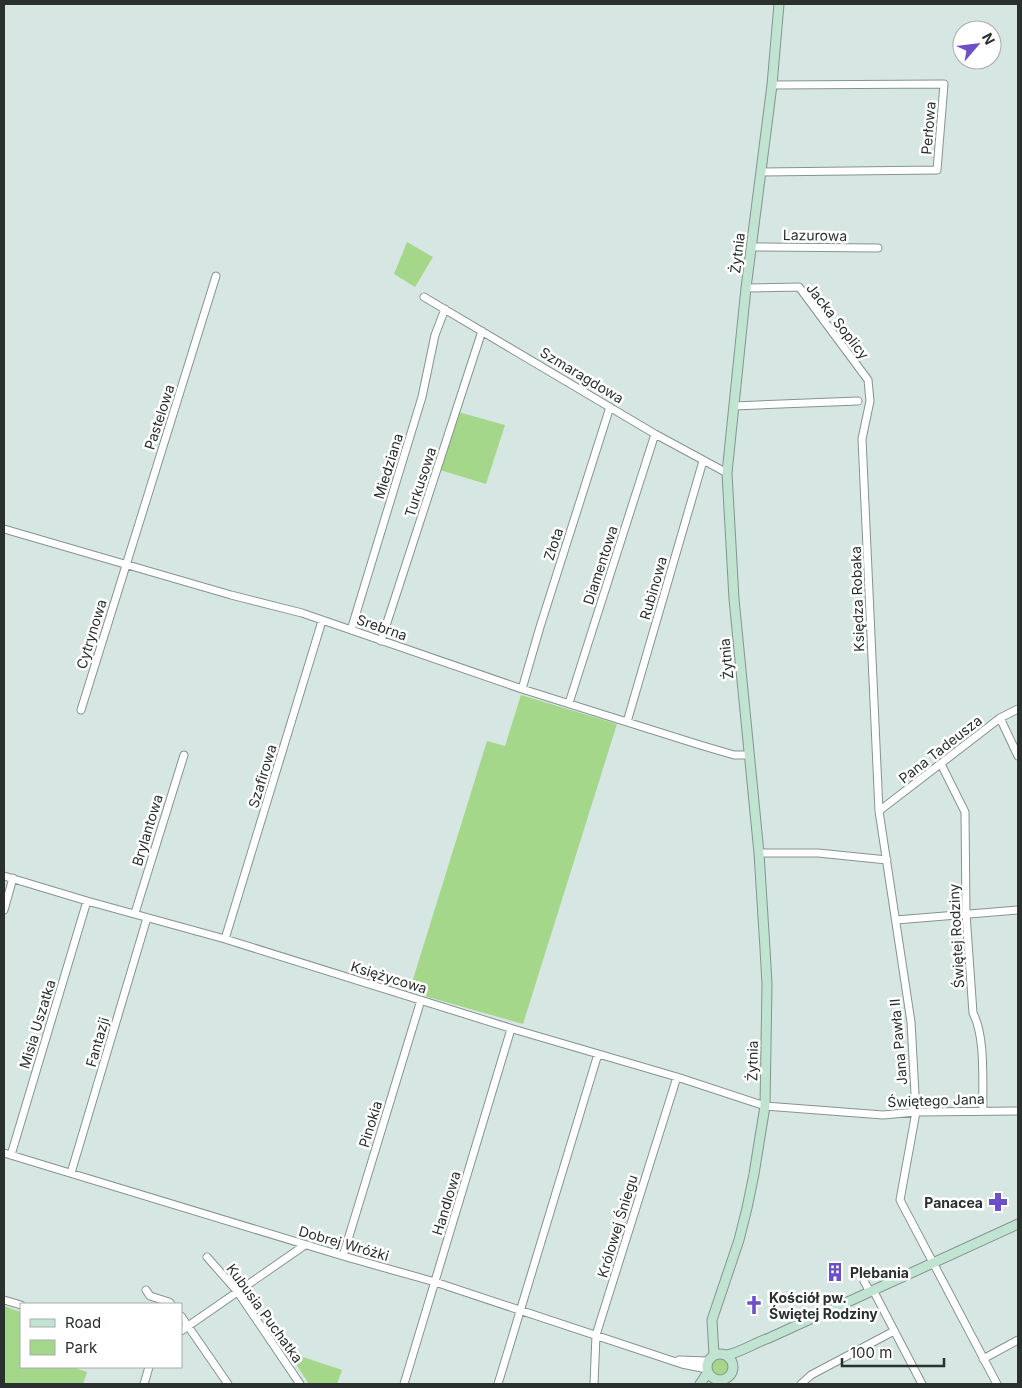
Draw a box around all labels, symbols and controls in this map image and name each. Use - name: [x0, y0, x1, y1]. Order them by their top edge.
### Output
- north arrow: [952, 20, 1002, 70]
- text: N: [979, 30, 999, 47]
- street label: Perłowa: [917, 101, 939, 155]
- street label: Lazurowa: [783, 226, 847, 244]
- street label: Żytnia: [726, 232, 748, 274]
- street label: Jacka Soplicy: [803, 280, 873, 362]
- street label: Szmaragdowa: [537, 343, 627, 407]
- street label: Pastelowa: [140, 382, 178, 452]
- street label: Miedziana: [370, 431, 406, 501]
- street label: Turkusowa: [401, 445, 439, 519]
- street label: Diamentowa: [579, 523, 621, 607]
- street label: Złota: [540, 526, 566, 562]
- street label: Księdza Robaka: [847, 546, 867, 652]
- street label: Rubinowa: [636, 554, 670, 622]
- street label: Cytrynowa: [72, 597, 110, 671]
- street label: Srebrna: [354, 610, 410, 644]
- street label: Żytnia: [715, 638, 737, 680]
- street label: Pana Tadeusza: [895, 711, 985, 787]
- street label: Szafirowa: [244, 742, 280, 810]
- street label: Brylantowa: [128, 792, 166, 868]
- street label: Świętej Rodziny: [945, 883, 967, 989]
- street label: Księżycowa: [349, 957, 429, 997]
- street label: Misia Uszatka: [15, 977, 59, 1071]
- street label: Jana Pawła II: [886, 998, 910, 1086]
- street label: Fantazji: [82, 1015, 112, 1069]
- street label: Żytnia: [743, 1040, 761, 1082]
- street label: Świętego Jana: [887, 1090, 985, 1110]
- street label: Pinokia: [355, 1099, 385, 1149]
- street label: Handlowa: [428, 1169, 464, 1237]
- street label: Królowej Śniegu: [593, 1172, 641, 1280]
- pharmacy icon: Panacea: [987, 1191, 1009, 1213]
- place label: Panacea: [924, 1194, 983, 1211]
- street label: Dobrej Wróżki: [297, 1222, 391, 1264]
- street label: Kubusia Puchatka: [223, 1260, 307, 1366]
- building icon: Plebania: [824, 1261, 846, 1283]
- place label: Plebania: [850, 1264, 909, 1281]
- place label: Kościół pw. Świętej Rodziny: [769, 1289, 878, 1322]
- church icon: Kościół pw. Świętej Rodziny: [743, 1294, 765, 1316]
- legend: [20, 1303, 182, 1368]
- text: Road: [65, 1313, 101, 1332]
- scale bar: [842, 1336, 944, 1368]
- text: Park: [65, 1338, 98, 1357]
- text: 100 m: [850, 1343, 892, 1362]

